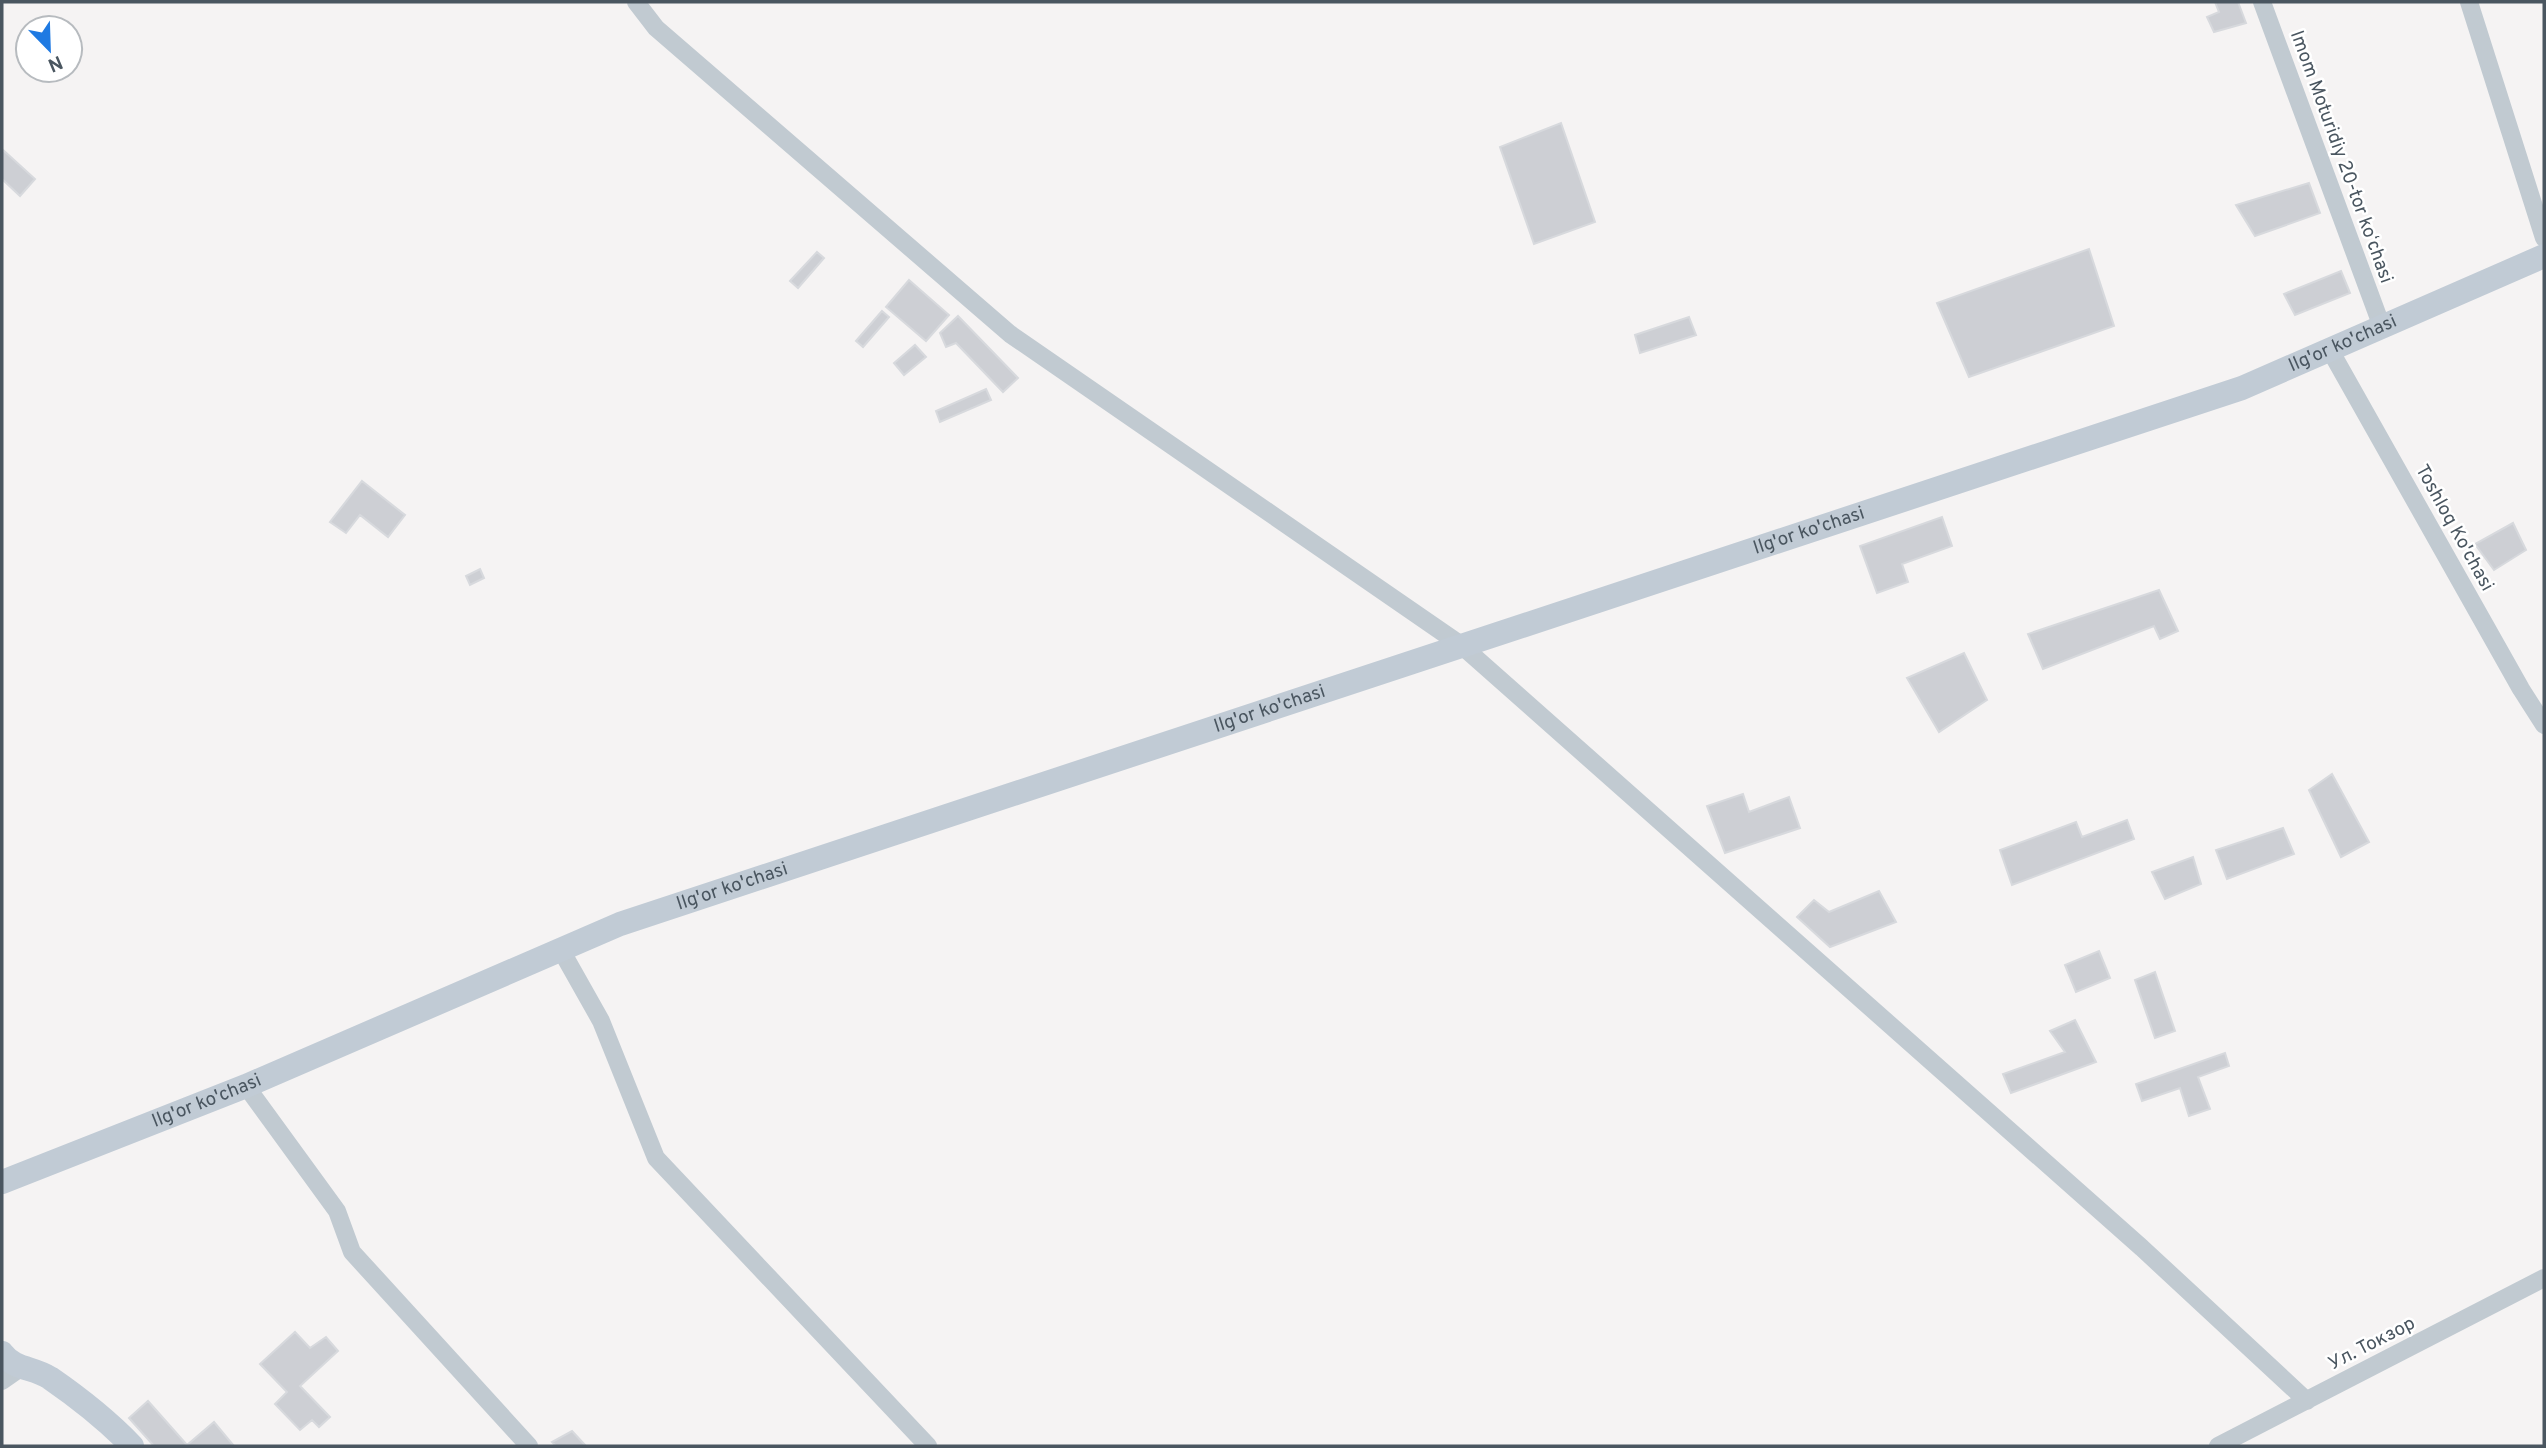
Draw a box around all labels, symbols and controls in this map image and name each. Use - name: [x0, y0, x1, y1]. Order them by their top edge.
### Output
- north arrow: [14, 14, 84, 84]
- street label: Imom Moturidiy 20-tor koʻchasi: [2284, 27, 2398, 287]
- text: N: [44, 49, 66, 77]
- street label: Ilg'or ko'chasi: [2285, 310, 2401, 378]
- street label: Toshloq Ko'chasi: [2409, 460, 2499, 596]
- street label: Ilg'or ko'chasi: [1750, 502, 1868, 561]
- street label: Ilg'or ko'chasi: [1211, 680, 1328, 739]
- street label: Ilg'or ko'chasi: [673, 857, 791, 916]
- street label: Ilg'or ko'chasi: [148, 1069, 265, 1134]
- street label: Ул. Токзор: [2324, 1312, 2420, 1376]

